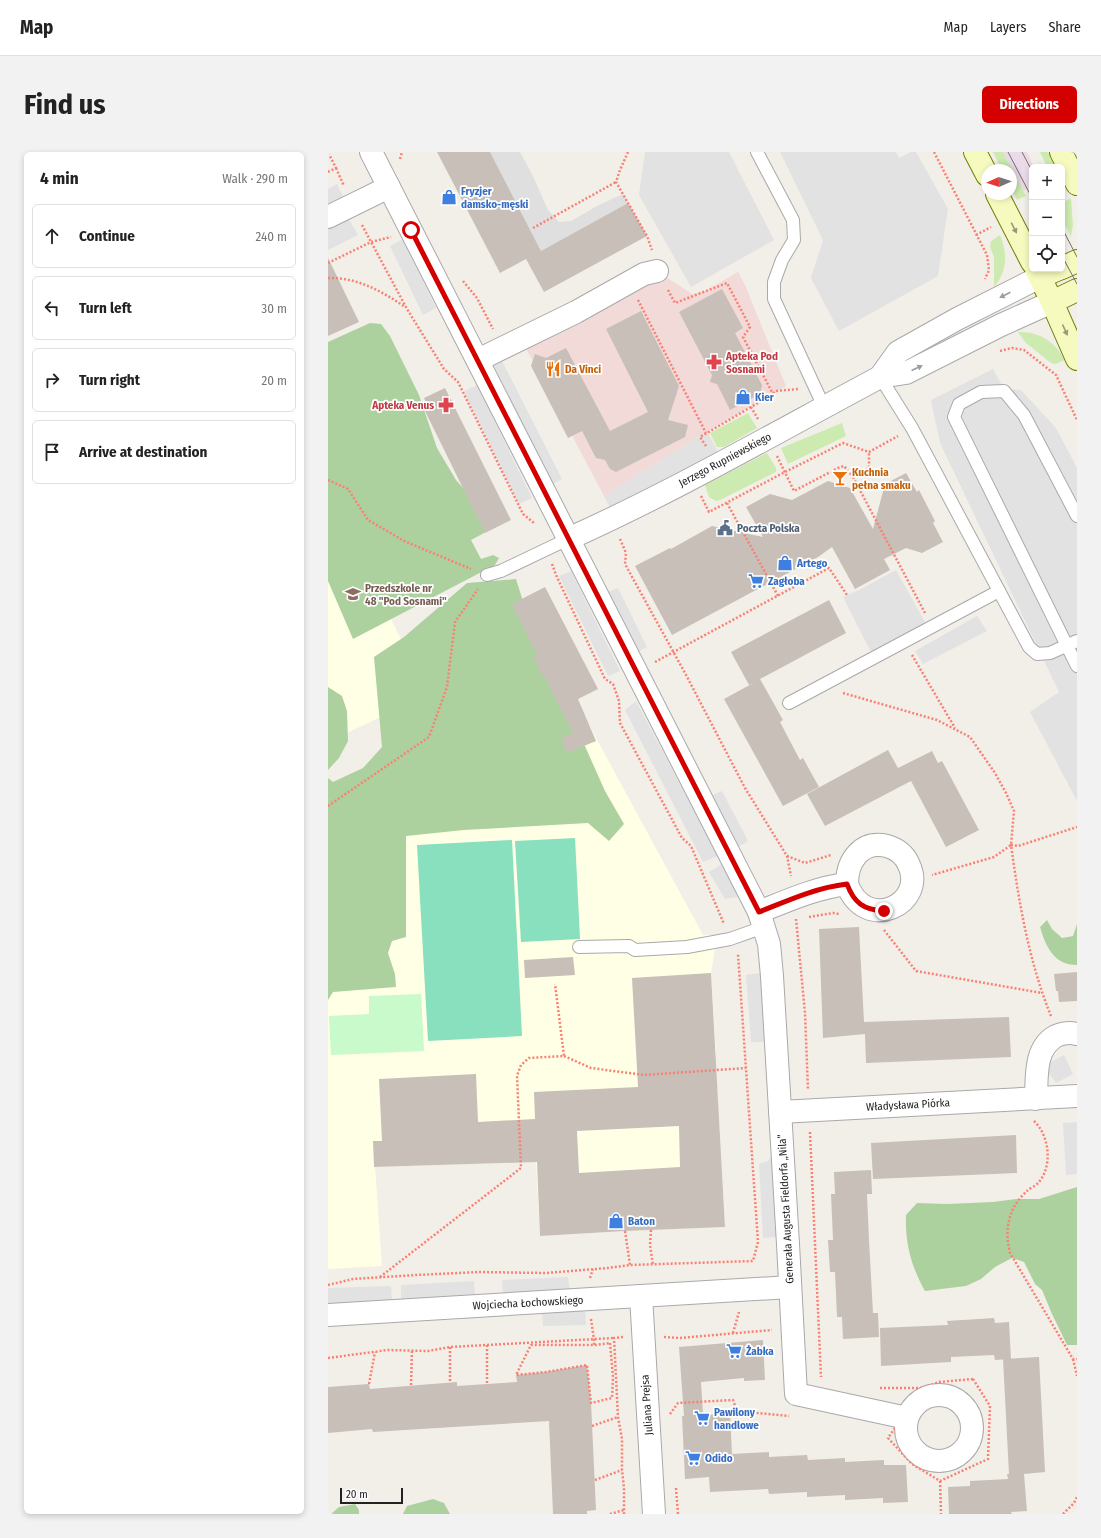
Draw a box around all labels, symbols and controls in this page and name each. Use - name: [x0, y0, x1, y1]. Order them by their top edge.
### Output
- text: Map: [20, 16, 53, 39]
- text: Map: [944, 19, 968, 36]
- text: Layers: [990, 19, 1026, 36]
- text: Share: [1048, 19, 1081, 36]
- button: Directions: [982, 86, 1077, 123]
- text: Find us: [24, 88, 106, 121]
- north arrow: [981, 164, 1017, 200]
- map controls: [1029, 164, 1065, 272]
- button: +: [1029, 164, 1065, 200]
- text: 4 min: [40, 168, 79, 189]
- text: Walk · 290 m: [222, 171, 288, 186]
- place label: Fryzjer damsko-męski: [461, 185, 529, 211]
- shop icon: Fryzjer damsko-męski: [440, 188, 458, 206]
- button: −: [1029, 200, 1065, 236]
- route start: [402, 221, 420, 239]
- one-way arrow: [1011, 222, 1018, 234]
- icon: ahead: [41, 225, 63, 247]
- text: Continue: [79, 227, 135, 245]
- text: 240 m: [255, 229, 287, 244]
- button: locate: [1029, 236, 1065, 272]
- one-way arrow: [999, 291, 1011, 298]
- icon: left: [41, 297, 63, 319]
- text: Turn left: [79, 299, 132, 317]
- text: 30 m: [261, 301, 287, 316]
- one-way arrow: [1062, 325, 1068, 337]
- place label: Apteka Pod Sosnami: [725, 350, 778, 376]
- pharmacy icon: Apteka Pod Sosnami: [705, 353, 723, 371]
- restaurant icon: Da Vinci: [544, 360, 562, 378]
- place label: Da Vinci: [565, 363, 601, 376]
- one-way arrow: [912, 365, 923, 371]
- icon: right: [41, 369, 63, 391]
- text: Turn right: [79, 371, 140, 389]
- text: 20 m: [261, 373, 287, 388]
- shop icon: Kier: [734, 388, 752, 406]
- place label: Kier: [755, 391, 775, 404]
- pharmacy icon: Apteka Venus: [437, 396, 455, 414]
- place label: Apteka Venus: [371, 399, 434, 412]
- street label: Jerzego Rupniewskiego: [677, 430, 774, 490]
- icon: arrive: [41, 441, 63, 463]
- text: Arrive at destination: [79, 443, 207, 461]
- place label: Kuchnia pełna smaku: [852, 466, 911, 492]
- bar icon: Kuchnia pełna smaku: [831, 469, 849, 487]
- public building icon: Poczta Polska: [716, 519, 734, 537]
- place label: Poczta Polska: [737, 522, 800, 535]
- shop icon: Artego: [776, 554, 794, 572]
- place label: Artego: [796, 557, 827, 570]
- supermarket icon: Zagłoba: [747, 572, 765, 590]
- place label: Zagłoba: [768, 575, 805, 588]
- place label: Przedszkole nr 48 "Pod Sosnami": [365, 582, 447, 608]
- school or university icon: Przedszkole nr 48 "Pod Sosnami": [344, 585, 362, 603]
- route end: [875, 902, 893, 920]
- street label: Władysława Piórka: [866, 1096, 950, 1114]
- street label: Generała Augusta Fieldorfa „Nila”: [776, 1134, 796, 1284]
- shop icon: Baton: [607, 1212, 625, 1230]
- place label: Baton: [628, 1215, 655, 1228]
- street label: Wojciecha Łochowskiego: [472, 1294, 584, 1312]
- supermarket icon: Żabka: [725, 1342, 743, 1360]
- place label: Żabka: [746, 1345, 774, 1358]
- street label: Juliana Prejsa: [638, 1374, 656, 1436]
- place label: Pawilony handlowe: [714, 1406, 759, 1432]
- supermarket icon: Pawilony handlowe: [693, 1409, 711, 1427]
- supermarket icon: Odido: [684, 1449, 702, 1467]
- place label: Odido: [705, 1452, 733, 1465]
- scale bar: [340, 1486, 403, 1505]
- text: 20 m: [346, 1488, 368, 1501]

